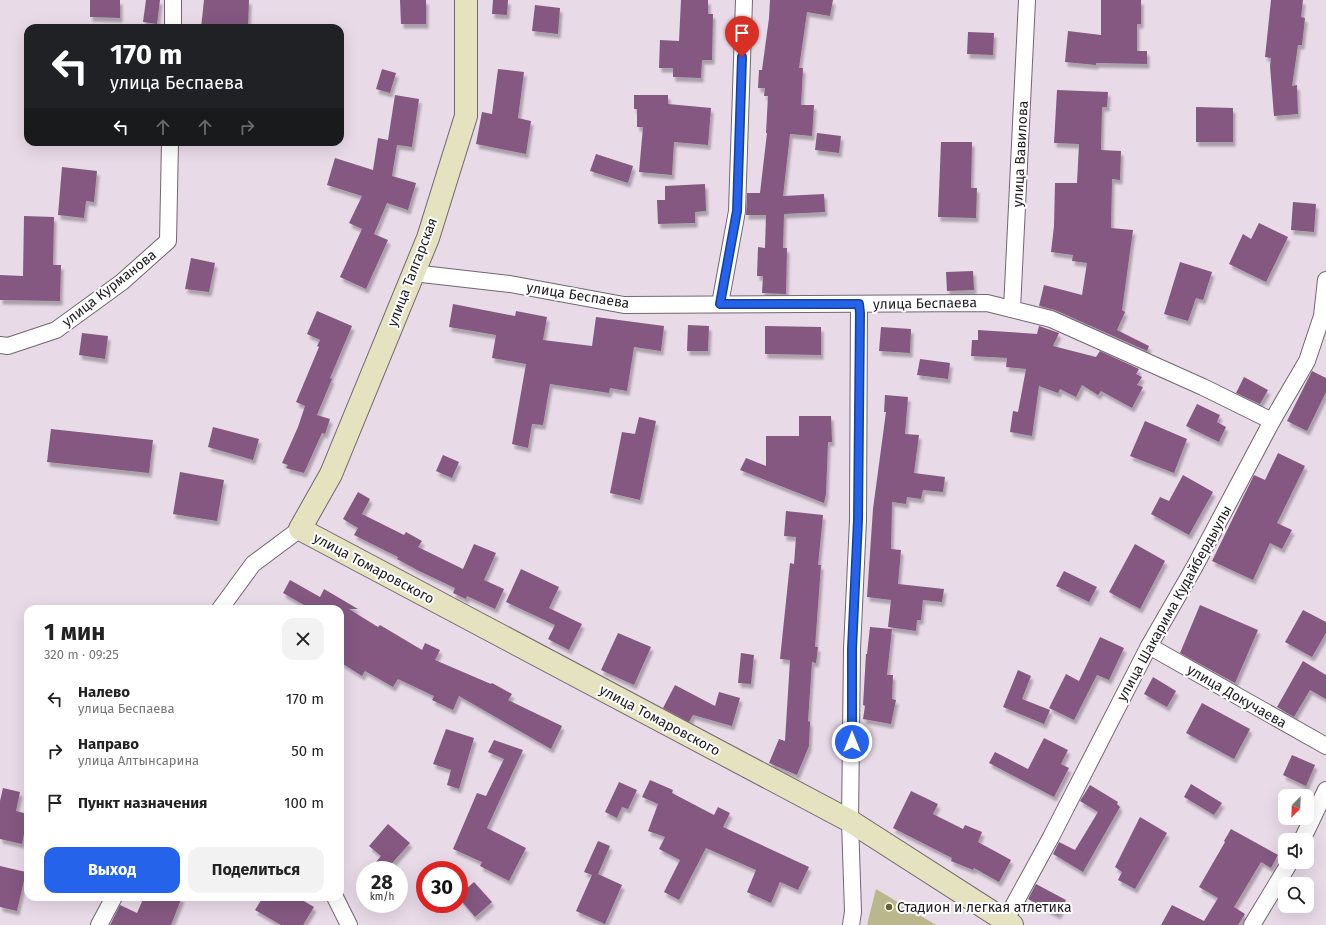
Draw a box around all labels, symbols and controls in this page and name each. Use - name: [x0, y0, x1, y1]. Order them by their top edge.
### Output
- pin: [725, 16, 759, 57]
- icon: arrive: [731, 22, 753, 44]
- text: 170 m: [110, 38, 182, 71]
- icon: left: [44, 40, 96, 92]
- text: улица Беспаева: [110, 72, 244, 94]
- street label: улица Вавилова: [1009, 100, 1032, 208]
- icon: left: [110, 116, 132, 138]
- icon: ahead: [152, 116, 174, 138]
- icon: ahead: [194, 116, 216, 138]
- icon: right: [236, 116, 258, 138]
- street label: улица Талгарская: [384, 215, 441, 329]
- street label: улица Курманова: [59, 246, 160, 330]
- street label: улица Беспаева: [525, 279, 631, 312]
- street label: улица Беспаева: [873, 294, 977, 313]
- street label: улица Шакарима Кудайбердыулы: [1113, 502, 1235, 704]
- street label: улица Томаровского: [310, 529, 437, 608]
- text: 1 мин: [44, 618, 105, 646]
- button: close: [282, 618, 324, 660]
- text: 320 m · 09:25: [44, 647, 119, 662]
- street label: улица Докучаева: [1184, 661, 1289, 732]
- street label: улица Томаровского: [596, 681, 723, 760]
- text: Налево: [78, 683, 130, 701]
- icon: left: [44, 688, 66, 710]
- text: 170 m: [286, 690, 324, 708]
- text: улица Беспаева: [78, 701, 175, 716]
- position arrow: [831, 721, 873, 763]
- text: Направо: [78, 735, 139, 753]
- icon: right: [44, 740, 66, 762]
- text: 50 m: [291, 742, 324, 760]
- text: улица Алтынсарина: [78, 753, 199, 768]
- north arrow: [1278, 789, 1314, 825]
- map controls: [1278, 789, 1314, 913]
- icon: arrive: [44, 792, 66, 814]
- text: Пункт назначения: [78, 794, 207, 812]
- text: 100 m: [284, 794, 324, 812]
- button: sound: [1278, 833, 1314, 869]
- button: Выход: [44, 847, 180, 893]
- button: Поделиться: [188, 847, 324, 893]
- speed limit sign: 30: [416, 861, 468, 913]
- text: 28: [371, 870, 393, 894]
- button: search: [1278, 877, 1314, 913]
- text: km/h: [370, 891, 394, 903]
- place label: Стадион и легкая атлетика: [897, 899, 1072, 916]
- marker: Стадион и легкая атлетика: [884, 902, 894, 912]

